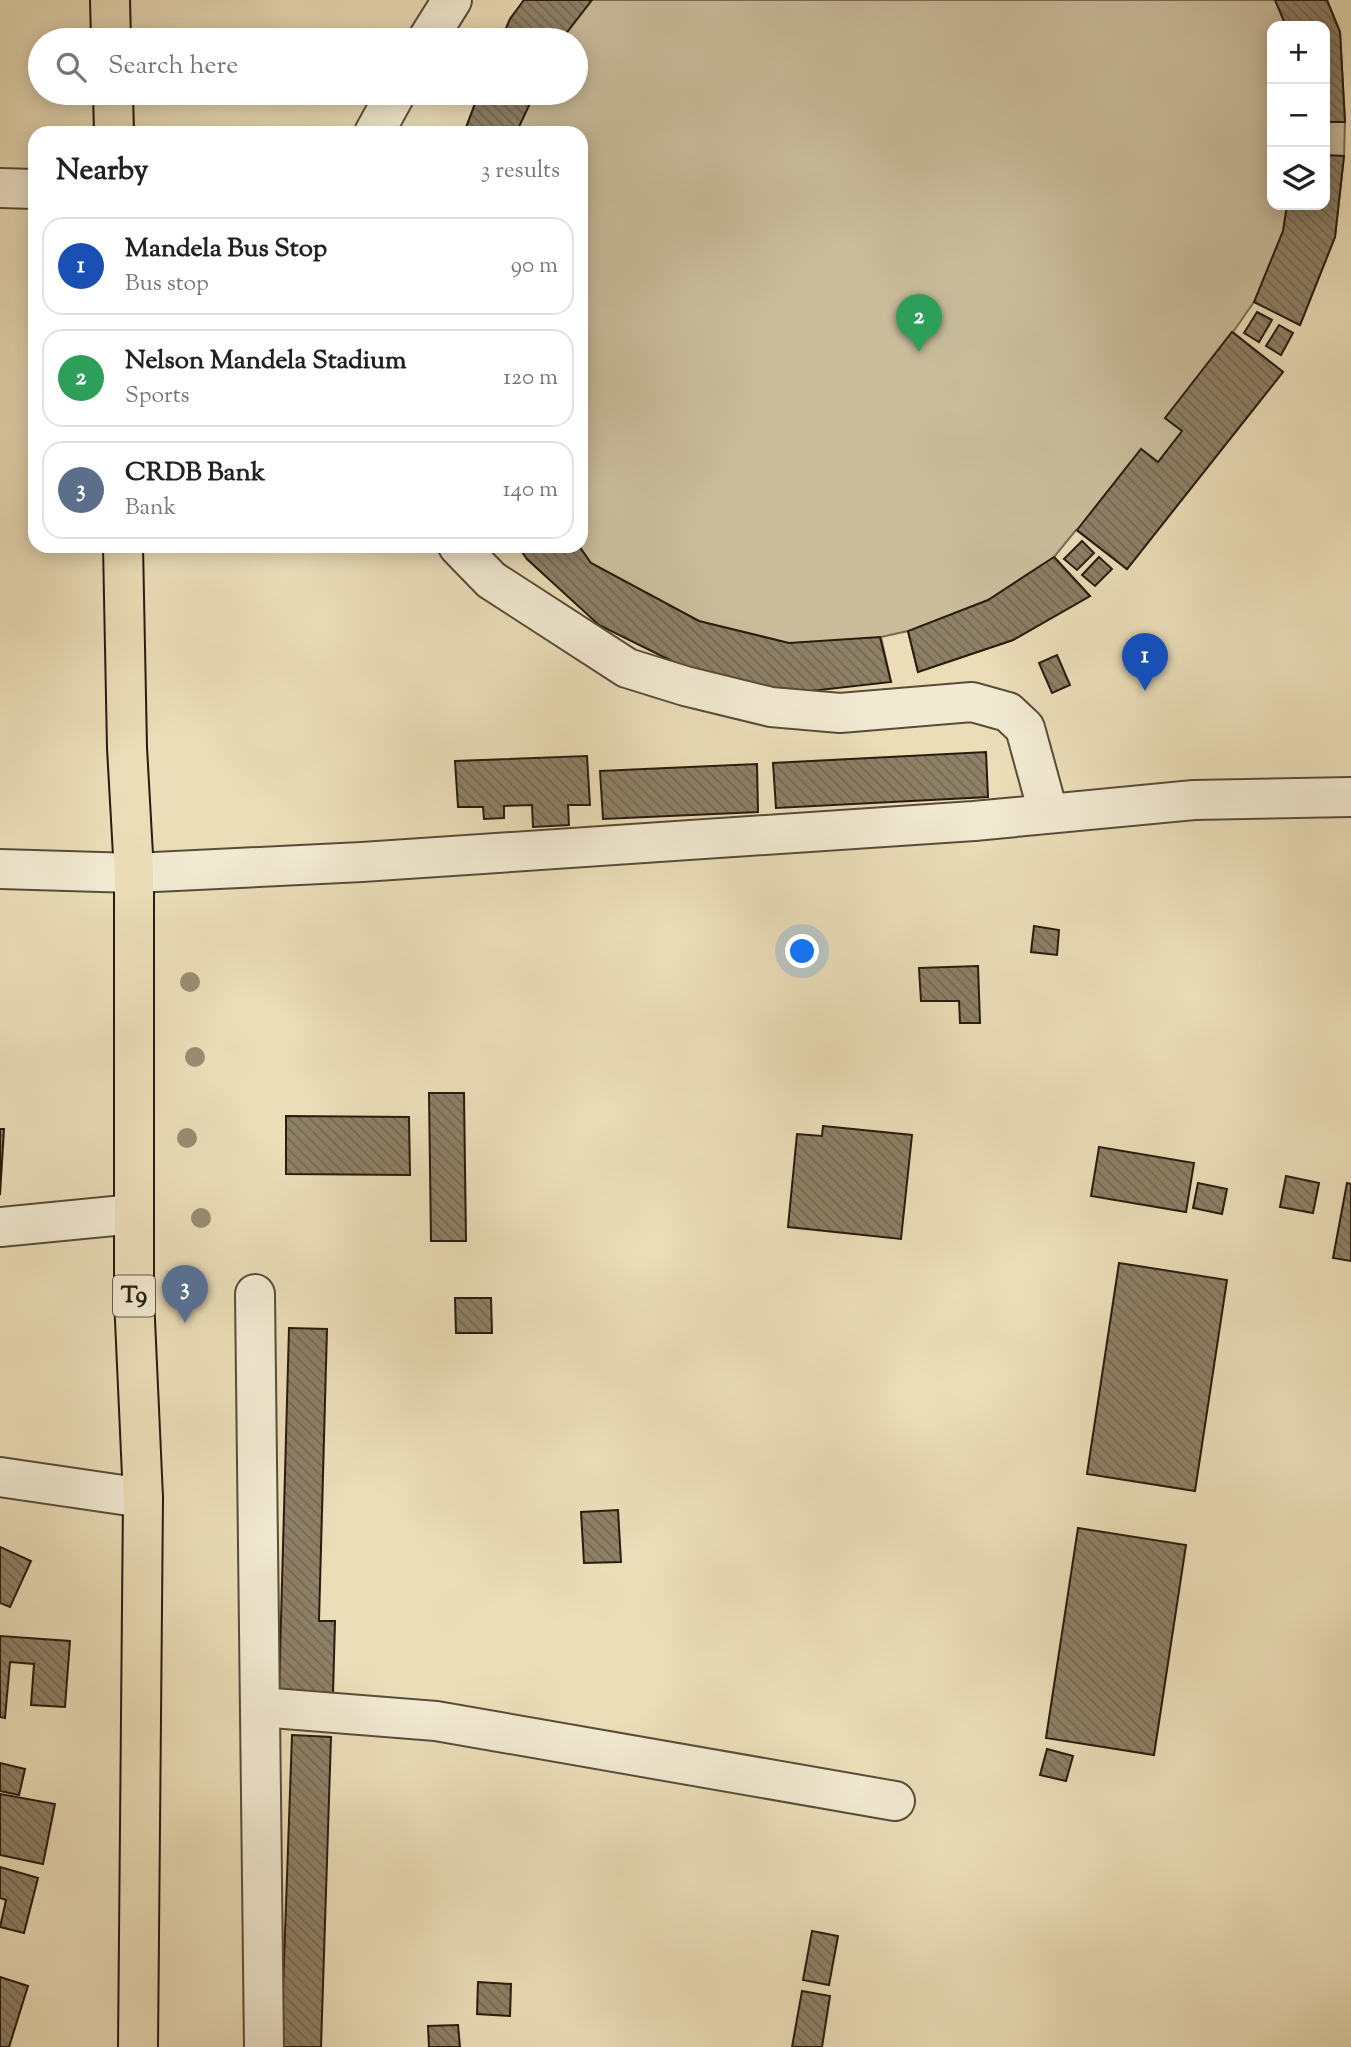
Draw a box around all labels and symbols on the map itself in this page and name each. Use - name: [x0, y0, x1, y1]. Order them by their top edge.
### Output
- pin: 2: [896, 294, 942, 352]
- pin: 1: [1122, 633, 1168, 691]
- your location: [785, 934, 819, 968]
- pin: 3: [162, 1265, 208, 1323]
- road number: T9: [113, 1276, 155, 1316]

